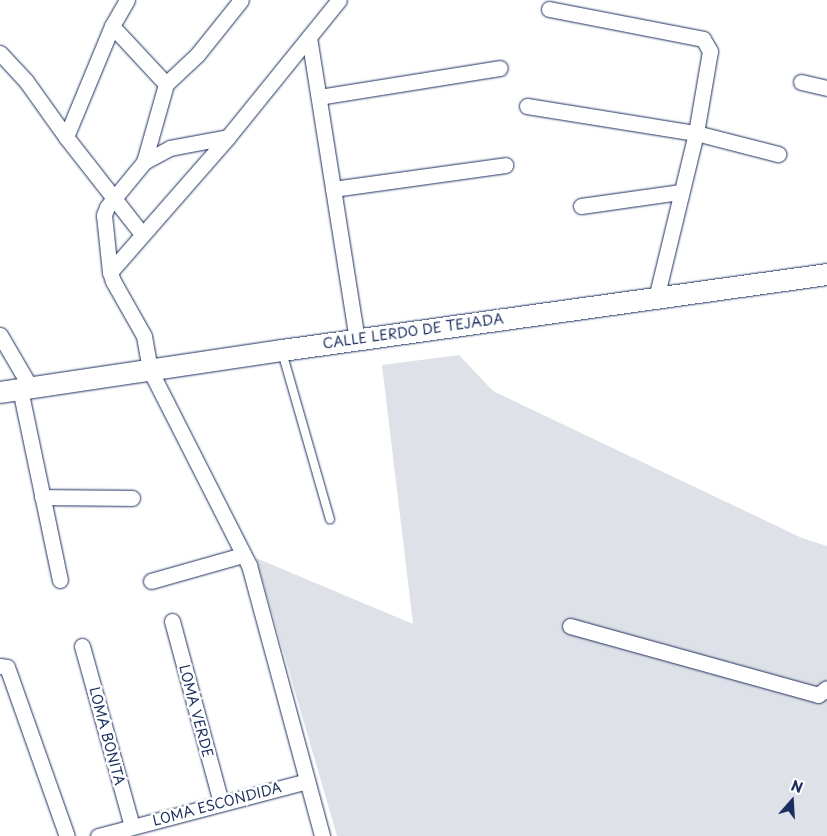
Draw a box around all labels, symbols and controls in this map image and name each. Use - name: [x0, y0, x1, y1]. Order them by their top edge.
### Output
- street label: CALLE LERDO DE TEJADA: [320, 310, 506, 352]
- street label: LOMA VERDE: [176, 663, 216, 759]
- street label: LOMA BONITA: [86, 685, 128, 787]
- text: N: [788, 775, 806, 798]
- north arrow: [767, 776, 817, 826]
- street label: LOMA ESCONDIDA: [151, 779, 283, 829]

